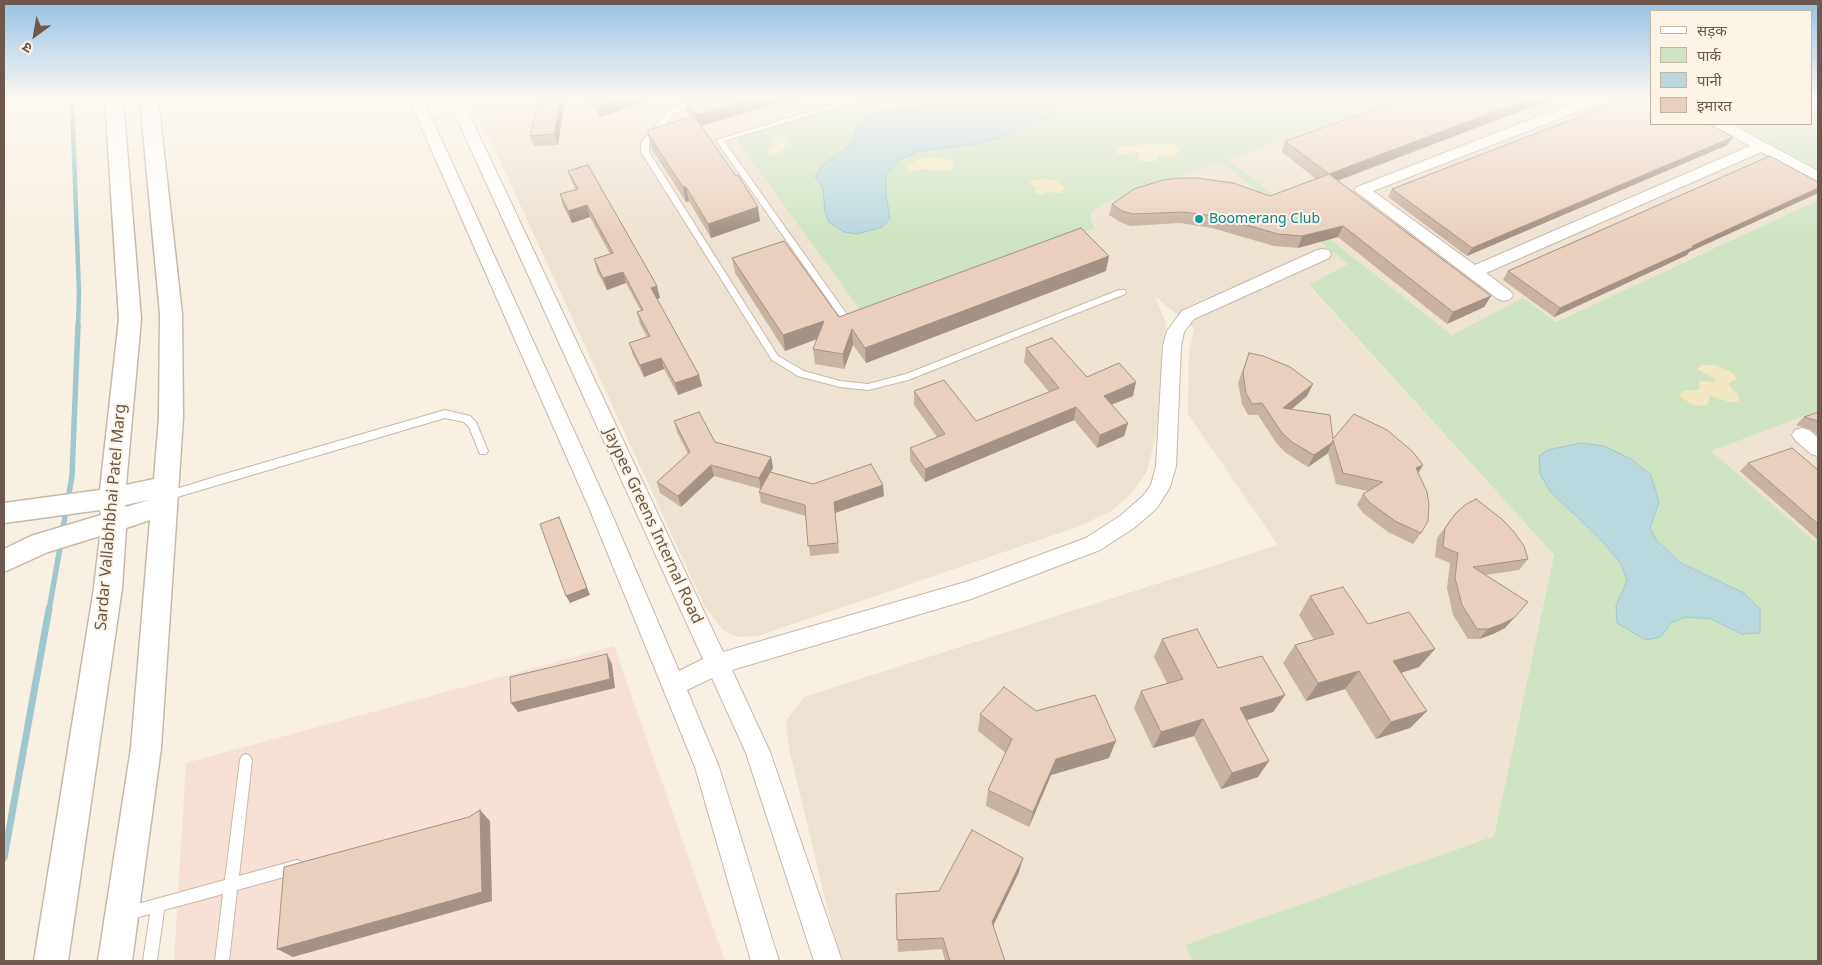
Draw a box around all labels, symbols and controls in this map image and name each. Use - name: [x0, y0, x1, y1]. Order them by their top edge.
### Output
- north arrow: [10, 10, 60, 60]
- legend: [1650, 10, 1812, 125]
- text: सड़क: [1697, 20, 1727, 40]
- text: उ: [18, 38, 35, 58]
- text: पार्क: [1697, 45, 1721, 65]
- text: पानी: [1697, 70, 1722, 90]
- text: इमारत: [1697, 95, 1732, 115]
- place label: Boomerang Club: [1209, 211, 1320, 227]
- marker: Boomerang Club: [1193, 213, 1205, 225]
- street label: Sardar Vallabhbhai Patel Marg: [92, 403, 130, 631]
- street label: Jaypee Greens Internal Road: [599, 425, 707, 627]

